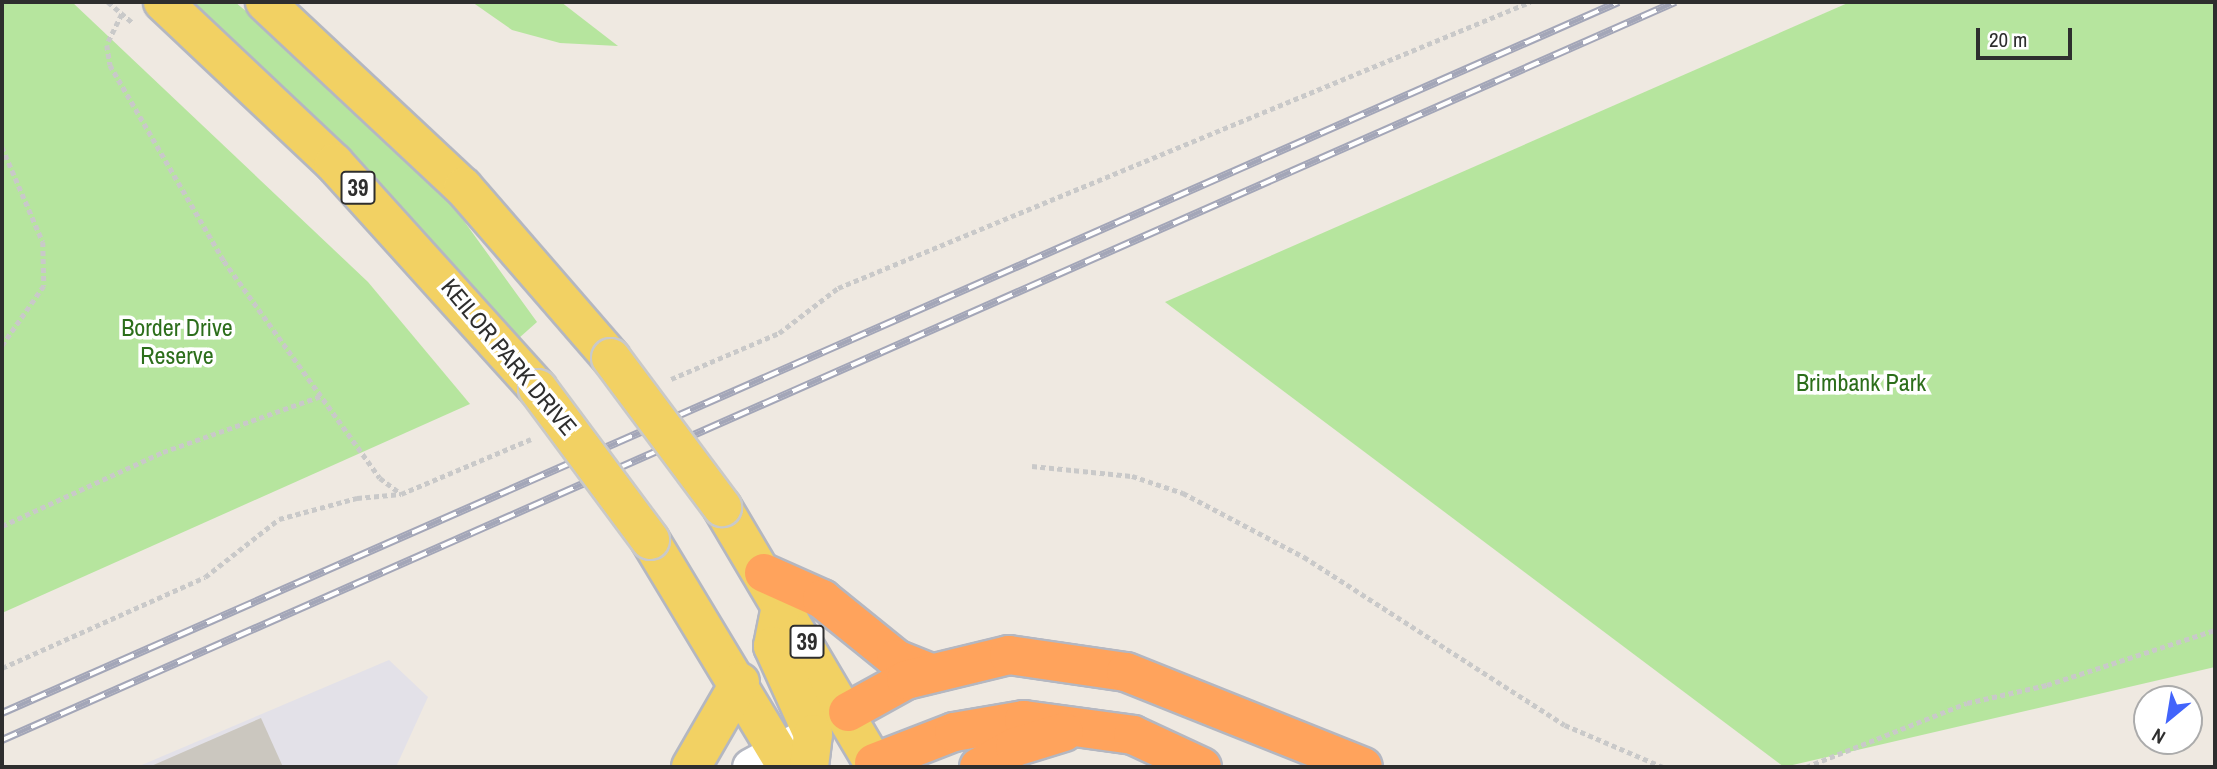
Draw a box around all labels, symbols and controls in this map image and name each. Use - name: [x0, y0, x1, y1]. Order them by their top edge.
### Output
- scale bar: [1979, 14, 2075, 58]
- text: 20 m: [1989, 25, 2027, 54]
- road number: 39: [340, 168, 376, 208]
- street label: KEILOR PARK DRIVE: [435, 273, 583, 441]
- park label: Border Drive Reserve: [121, 314, 233, 370]
- park label: Brimbank Park: [1796, 369, 1926, 397]
- road number: 39: [790, 622, 824, 662]
- north arrow: [2133, 685, 2203, 755]
- text: N: [2147, 722, 2170, 751]

